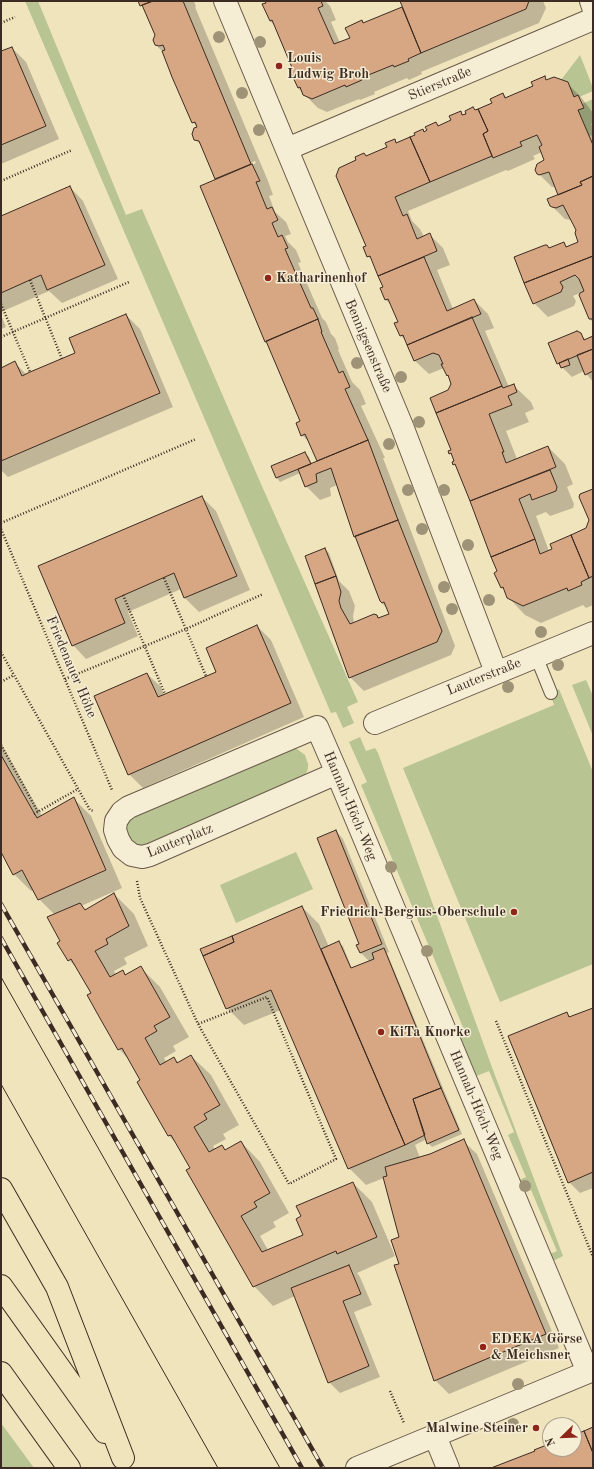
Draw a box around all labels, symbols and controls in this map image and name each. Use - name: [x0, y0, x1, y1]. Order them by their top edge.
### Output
- place label: Louis Ludwig Broh: [287, 50, 369, 82]
- marker: Louis Ludwig Broh: [274, 61, 284, 71]
- street label: Stierstraße: [406, 63, 474, 105]
- place label: Katharinenhof: [276, 270, 366, 286]
- marker: Katharinenhof: [263, 273, 273, 283]
- street label: Bennigsenstraße: [341, 297, 395, 395]
- street label: Friedenauer Höhe: [42, 613, 100, 721]
- street label: Lauterstraße: [445, 655, 523, 699]
- street label: Hannah-Höch-Weg: [319, 749, 381, 863]
- street label: Lauterplatz: [144, 820, 216, 862]
- place label: Friedrich-Bergius-Oberschule: [320, 904, 506, 920]
- marker: Friedrich-Bergius-Oberschule: [509, 907, 519, 917]
- place label: KiTa Knorke: [389, 1024, 470, 1040]
- marker: KiTa Knorke: [376, 1027, 386, 1037]
- street label: Hannah-Höch-Weg: [445, 1048, 507, 1162]
- place label: EDEKA Görse & Meichsner: [491, 1331, 582, 1364]
- marker: EDEKA Görse & Meichsner: [478, 1342, 488, 1352]
- north arrow: [542, 1417, 582, 1457]
- place label: Malwine Steiner: [426, 1420, 528, 1436]
- marker: Malwine Steiner: [531, 1423, 541, 1433]
- text: N: [545, 1435, 558, 1448]

